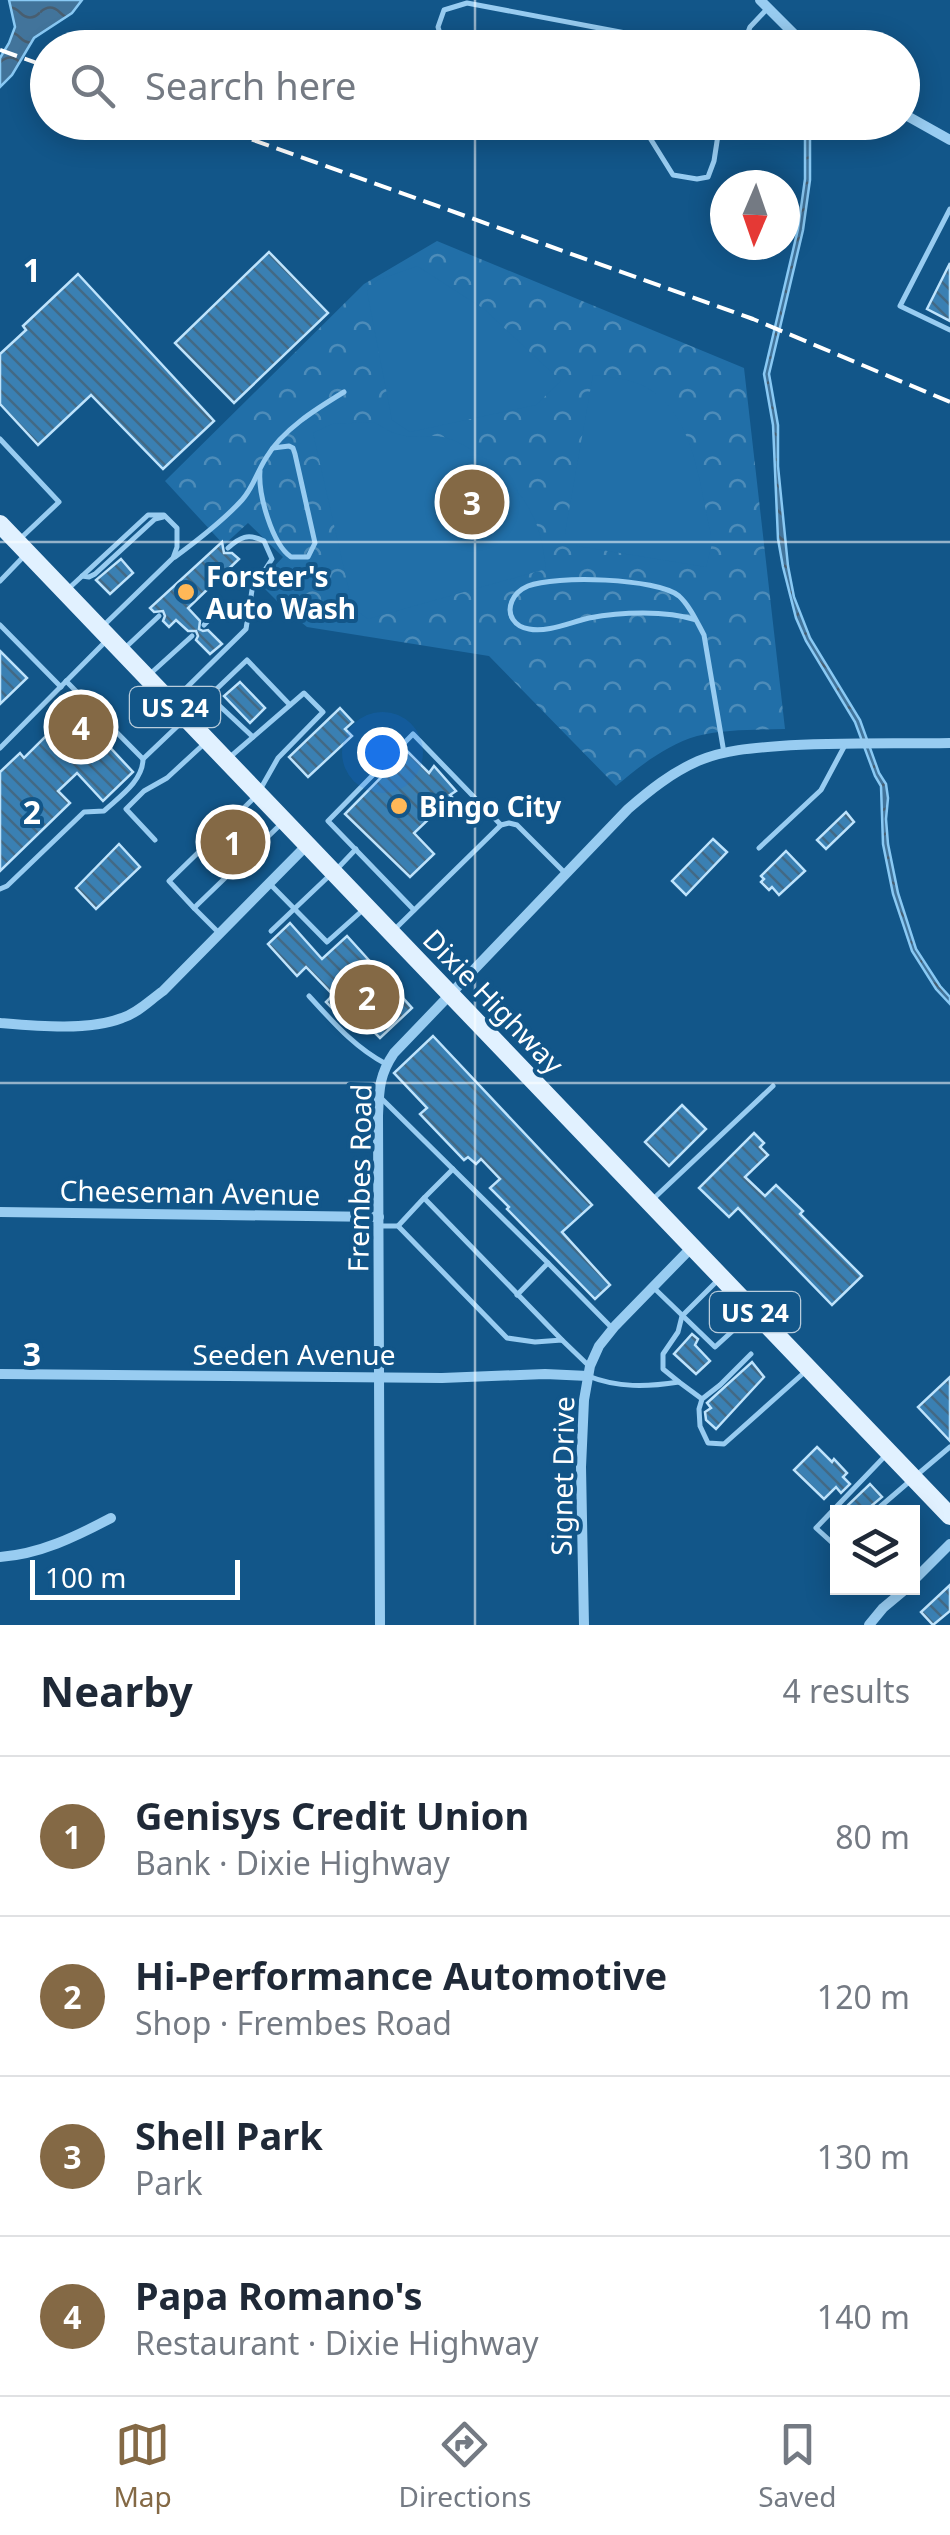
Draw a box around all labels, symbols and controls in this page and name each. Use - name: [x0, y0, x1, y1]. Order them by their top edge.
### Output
- search box: [30, 30, 920, 140]
- icon: search: [65, 58, 120, 113]
- text: Search here: [145, 59, 356, 111]
- north arrow: [710, 170, 800, 260]
- text: 1: [23, 248, 41, 291]
- pin: 3: [440, 464, 504, 540]
- place label: Forster's Auto Wash: [206, 557, 356, 627]
- marker: Forster's Auto Wash: [175, 581, 197, 603]
- road number: US 24: [130, 687, 220, 727]
- pin: 4: [48, 690, 114, 764]
- your location: [357, 727, 408, 778]
- place label: Bingo City: [419, 787, 561, 825]
- text: 2: [23, 790, 41, 833]
- marker: Bingo City: [388, 795, 410, 817]
- pin: 1: [200, 804, 266, 880]
- street label: Dixie Highway: [415, 920, 573, 1082]
- pin: 2: [334, 960, 400, 1034]
- street label: Frembes Road: [338, 1083, 380, 1273]
- street label: Cheeseman Avenue: [59, 1171, 321, 1213]
- road number: US 24: [710, 1292, 800, 1332]
- text: 3: [23, 1332, 41, 1375]
- street label: Seeden Avenue: [193, 1335, 395, 1373]
- street label: Signet Drive: [542, 1396, 582, 1556]
- map controls: [830, 1505, 920, 1595]
- button: layers: [830, 1505, 920, 1595]
- scale bar: [30, 1555, 240, 1600]
- text: 100 m: [45, 1558, 127, 1596]
- text: Nearby: [40, 1662, 193, 1719]
- text: 4 results: [783, 1669, 910, 1712]
- text: Genisys Credit Union: [135, 1789, 529, 1841]
- text: 1: [63, 1815, 82, 1858]
- text: 80 m: [835, 1815, 910, 1858]
- text: Bank · Dixie Highway: [135, 1841, 450, 1884]
- text: Hi-Performance Automotive: [135, 1949, 667, 2001]
- text: 2: [63, 1975, 82, 2018]
- text: 120 m: [817, 1975, 910, 2018]
- text: Shop · Frembes Road: [135, 2001, 452, 2044]
- text: Shell Park: [135, 2109, 323, 2161]
- text: 3: [63, 2135, 82, 2178]
- text: 130 m: [817, 2135, 910, 2178]
- text: Park: [135, 2161, 203, 2204]
- text: Papa Romano's: [135, 2269, 423, 2321]
- text: 4: [63, 2295, 82, 2338]
- text: 140 m: [817, 2295, 910, 2338]
- text: Restaurant · Dixie Highway: [135, 2321, 539, 2364]
- tab: Map: [113, 2417, 172, 2515]
- tab: Directions: [399, 2417, 531, 2515]
- tab: Saved: [758, 2417, 837, 2515]

